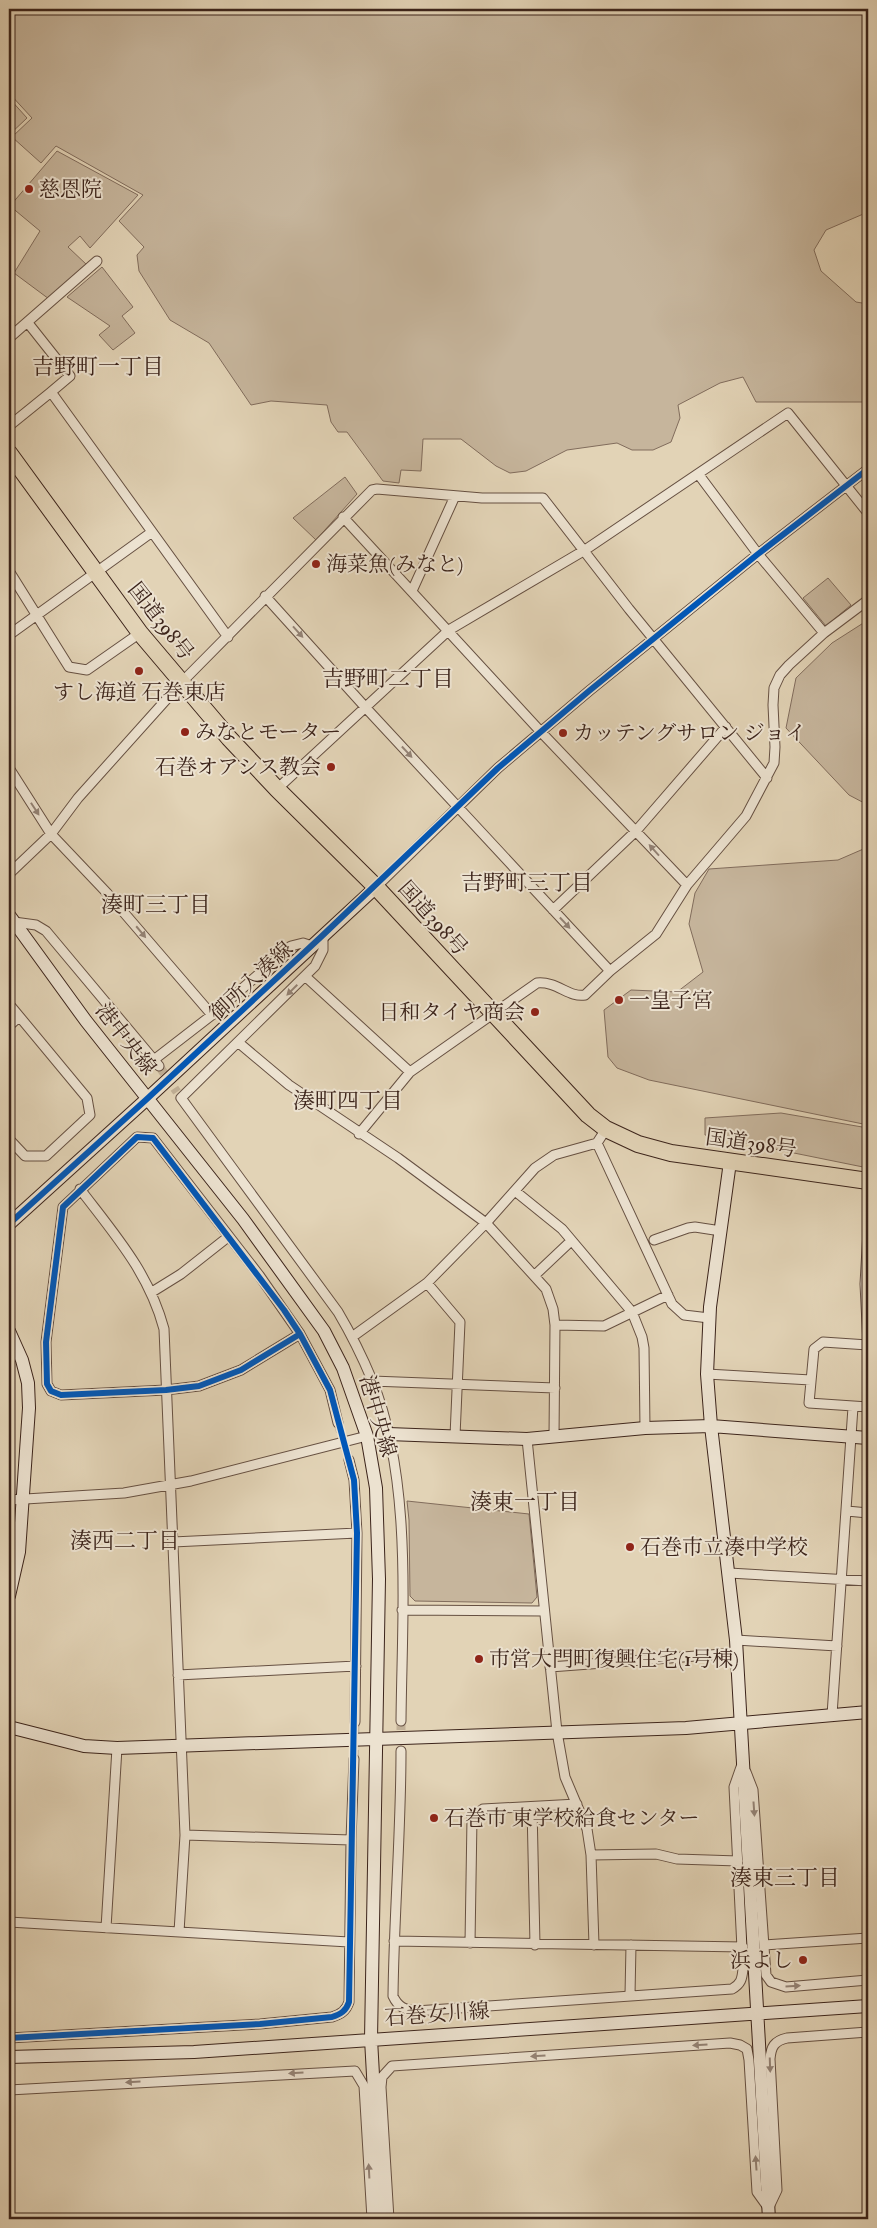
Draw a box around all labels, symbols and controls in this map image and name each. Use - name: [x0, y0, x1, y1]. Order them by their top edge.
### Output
- place label: 慈恩院: [39, 176, 102, 203]
- marker: 慈恩院: [23, 183, 35, 195]
- district label: 吉野町一丁目: [32, 353, 164, 381]
- place label: 海菜魚(みなと): [326, 551, 463, 578]
- marker: 海菜魚(みなと): [310, 558, 322, 570]
- street label: 国道398号: [122, 577, 199, 666]
- one-way arrow: [292, 626, 304, 638]
- marker: すし海道 石巻東店: [133, 665, 145, 677]
- district label: 吉野町二丁目: [322, 665, 454, 693]
- place label: すし海道 石巻東店: [53, 679, 225, 706]
- place label: みなとモーター: [195, 719, 341, 746]
- place label: カッテングサロン ジョイ: [573, 720, 806, 747]
- marker: みなとモーター: [179, 726, 191, 738]
- marker: カッテングサロン ジョイ: [557, 727, 569, 739]
- one-way arrow: [401, 746, 413, 758]
- place label: 石巻オアシス教会: [155, 754, 321, 781]
- marker: 石巻オアシス教会: [325, 761, 337, 773]
- one-way arrow: [30, 803, 39, 816]
- one-way arrow: [648, 844, 660, 856]
- district label: 吉野町三丁目: [461, 869, 593, 897]
- street label: 国道398号: [392, 875, 473, 961]
- district label: 湊町三丁目: [101, 891, 211, 919]
- one-way arrow: [559, 917, 571, 929]
- one-way arrow: [135, 926, 146, 938]
- street label: 御所入湊線: [204, 936, 299, 1027]
- one-way arrow: [286, 984, 298, 996]
- place label: 一皇子宮: [629, 987, 713, 1014]
- marker: 一皇子宮: [613, 994, 625, 1006]
- street label: 港中央線: [89, 998, 162, 1081]
- place label: 日和タイヤ商会: [378, 999, 525, 1026]
- marker: 日和タイヤ商会: [529, 1006, 541, 1018]
- district label: 湊町四丁目: [293, 1087, 403, 1115]
- street label: 国道398号: [704, 1124, 798, 1163]
- street label: 港中央線: [353, 1372, 402, 1460]
- district label: 湊東一丁目: [470, 1488, 580, 1516]
- district label: 湊西二丁目: [70, 1527, 180, 1555]
- place label: 石巻市立湊中学校: [640, 1534, 808, 1561]
- marker: 石巻市立湊中学校: [624, 1541, 636, 1553]
- place label: 市営大門町復興住宅(1号棟): [489, 1646, 739, 1673]
- marker: 市営大門町復興住宅(1号棟): [473, 1653, 485, 1665]
- one-way arrow: [751, 1801, 759, 1817]
- place label: 石巻市 東学校給食センター: [444, 1805, 700, 1832]
- marker: 石巻市 東学校給食センター: [428, 1812, 440, 1824]
- district label: 湊東三丁目: [730, 1864, 840, 1892]
- place label: 浜よし: [730, 1947, 793, 1974]
- marker: 浜よし: [797, 1954, 809, 1966]
- one-way arrow: [785, 1981, 801, 1989]
- street label: 石巻女川線: [384, 1997, 490, 2032]
- one-way arrow: [692, 2042, 708, 2050]
- one-way arrow: [530, 2053, 546, 2061]
- one-way arrow: [766, 2058, 774, 2074]
- one-way arrow: [287, 2069, 303, 2077]
- one-way arrow: [125, 2079, 141, 2087]
- one-way arrow: [751, 2155, 759, 2171]
- one-way arrow: [364, 2163, 372, 2179]

